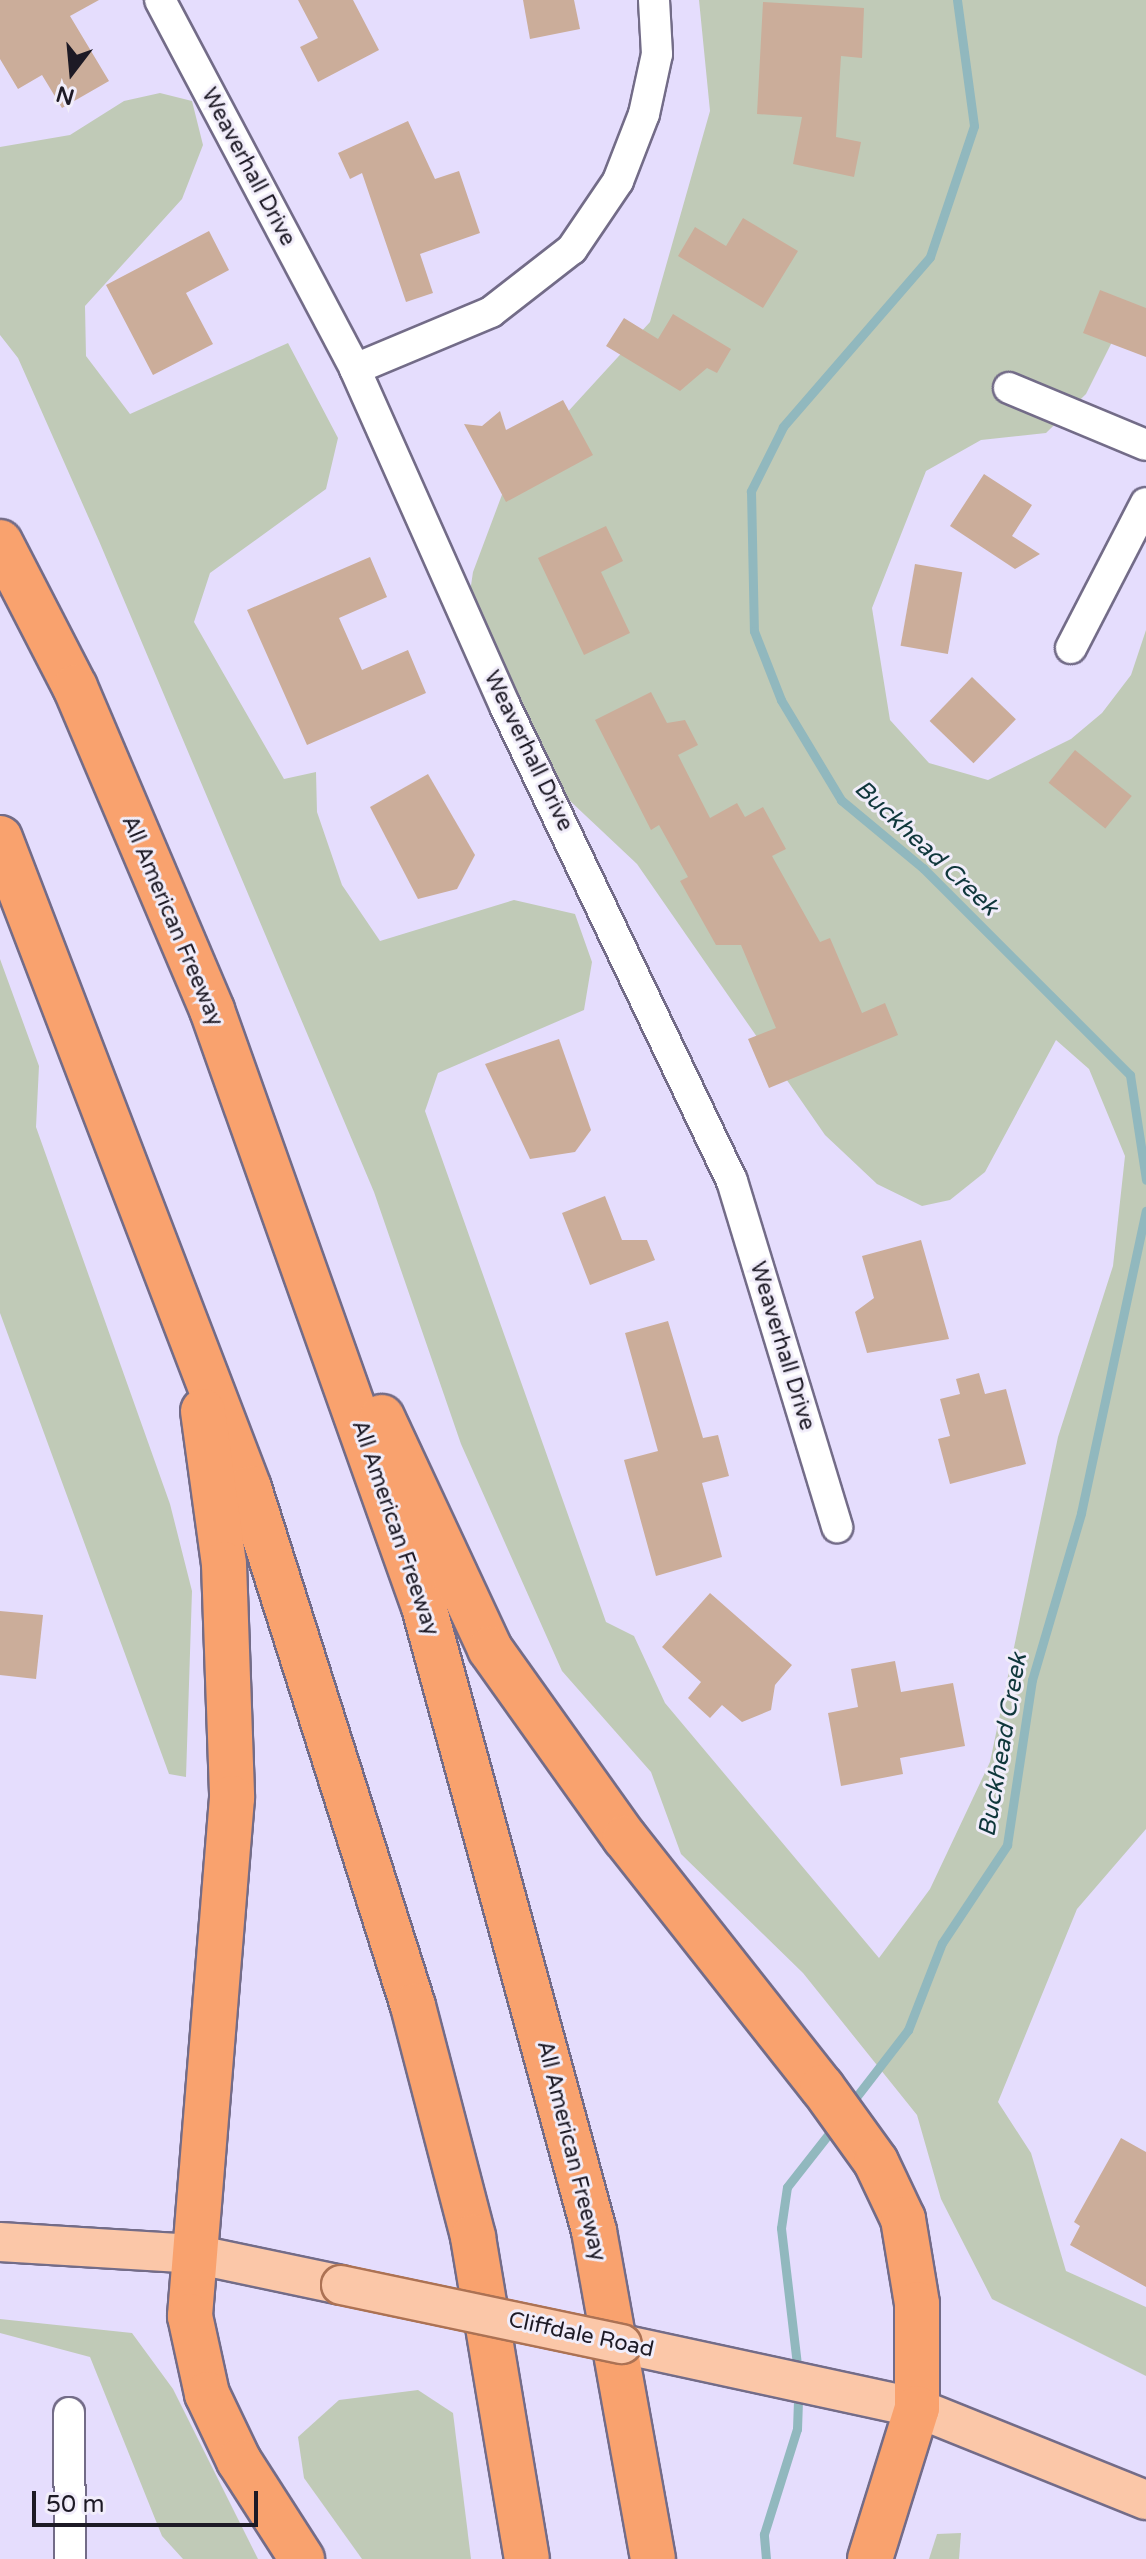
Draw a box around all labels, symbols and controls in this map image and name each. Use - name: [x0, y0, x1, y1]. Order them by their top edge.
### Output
- north arrow: [32, 32, 112, 112]
- text: N: [53, 80, 77, 110]
- street label: Weaverhall Drive: [195, 84, 301, 250]
- street label: Weaverhall Drive: [478, 667, 578, 835]
- water label: Buckhead Creek: [848, 774, 1004, 922]
- street label: All American Freeway: [116, 812, 228, 1030]
- street label: Weaverhall Drive: [744, 1259, 820, 1433]
- street label: All American Freeway: [346, 1417, 444, 1639]
- water label: Buckhead Creek: [973, 1651, 1033, 1839]
- street label: All American Freeway: [531, 2038, 611, 2264]
- street label: Cliffdale Road: [506, 2307, 656, 2363]
- scale bar: [36, 2475, 262, 2525]
- text: 50 m: [46, 2490, 104, 2519]

